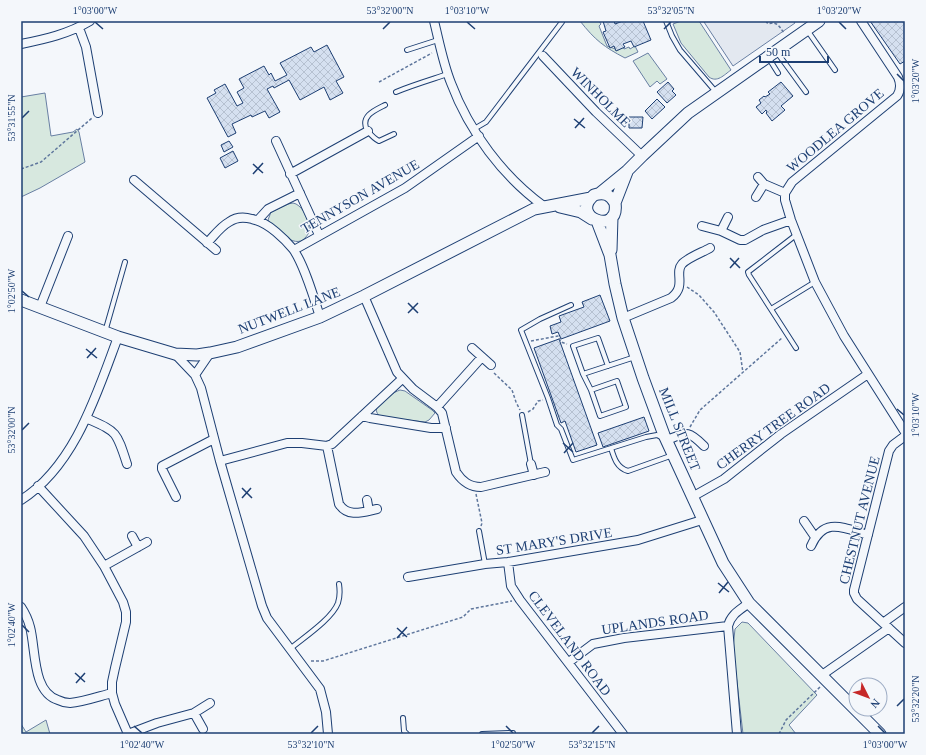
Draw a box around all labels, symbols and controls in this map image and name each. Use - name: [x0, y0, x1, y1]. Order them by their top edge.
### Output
- text: 1°03'00"W: [73, 5, 118, 16]
- text: 53°32'00"N: [366, 5, 414, 16]
- text: 1°03'10"W: [445, 5, 490, 16]
- text: 53°32'05"N: [647, 5, 695, 16]
- text: 1°03'20"W: [817, 5, 862, 16]
- scale bar: [760, 38, 828, 64]
- text: 50 m: [766, 45, 791, 59]
- text: 1°03'20"W: [910, 58, 921, 103]
- street label: WINHOLME: [568, 65, 633, 130]
- street label: WOODLEA GROVE: [784, 86, 887, 175]
- text: 53°31'55"N: [6, 94, 17, 142]
- street label: TENNYSON AVENUE: [299, 156, 422, 236]
- text: 1°02'50"W: [6, 268, 17, 313]
- street label: NUTWELL LANE: [236, 284, 342, 337]
- street label: CHERRY TREE ROAD: [714, 380, 833, 473]
- street label: MILL STREET: [656, 385, 703, 473]
- text: 1°03'10"W: [910, 392, 921, 437]
- text: 53°32'00"N: [6, 406, 17, 454]
- street label: CHESTNUT AVENUE: [836, 455, 883, 586]
- street label: ST MARY'S DRIVE: [495, 525, 613, 558]
- street label: CLEVELAND ROAD: [525, 588, 614, 699]
- text: 1°02'40"W: [6, 602, 17, 647]
- street label: UPLANDS ROAD: [601, 608, 709, 637]
- text: 53°32'20"N: [910, 675, 921, 723]
- north arrow: [848, 677, 888, 717]
- text: N: [868, 697, 883, 711]
- text: 1°02'40"W: [120, 739, 165, 750]
- text: 53°32'10"N: [287, 739, 335, 750]
- text: 1°02'50"W: [491, 739, 536, 750]
- text: 53°32'15"N: [568, 739, 616, 750]
- text: 1°03'00"W: [863, 739, 908, 750]

